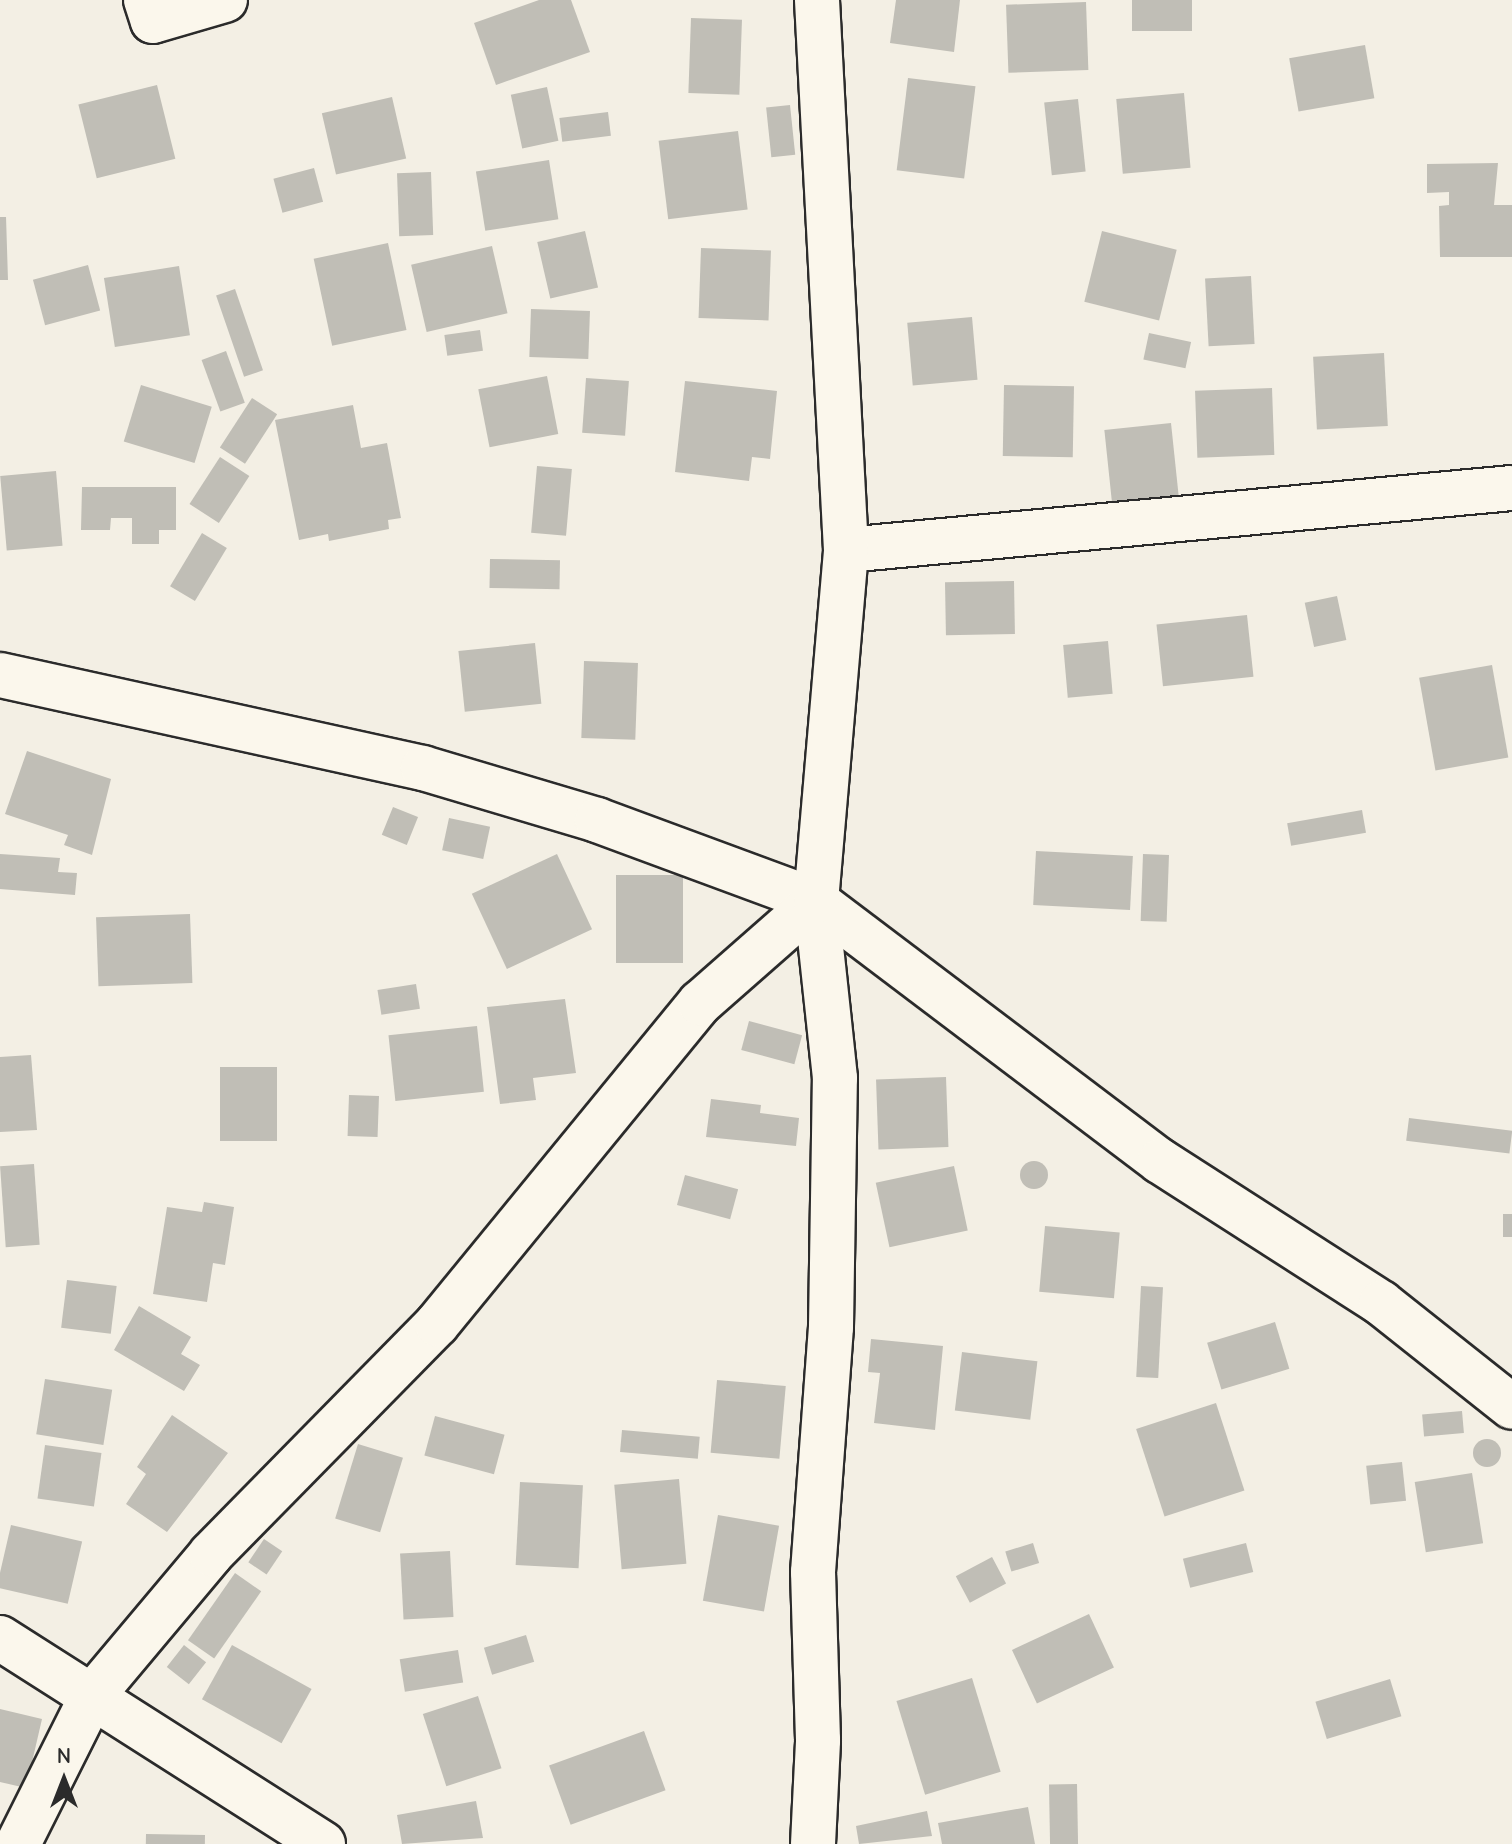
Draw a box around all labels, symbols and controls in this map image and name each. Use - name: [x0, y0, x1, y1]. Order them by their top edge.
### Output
- north arrow: [24, 1740, 104, 1820]
- text: N: [57, 1743, 71, 1769]

